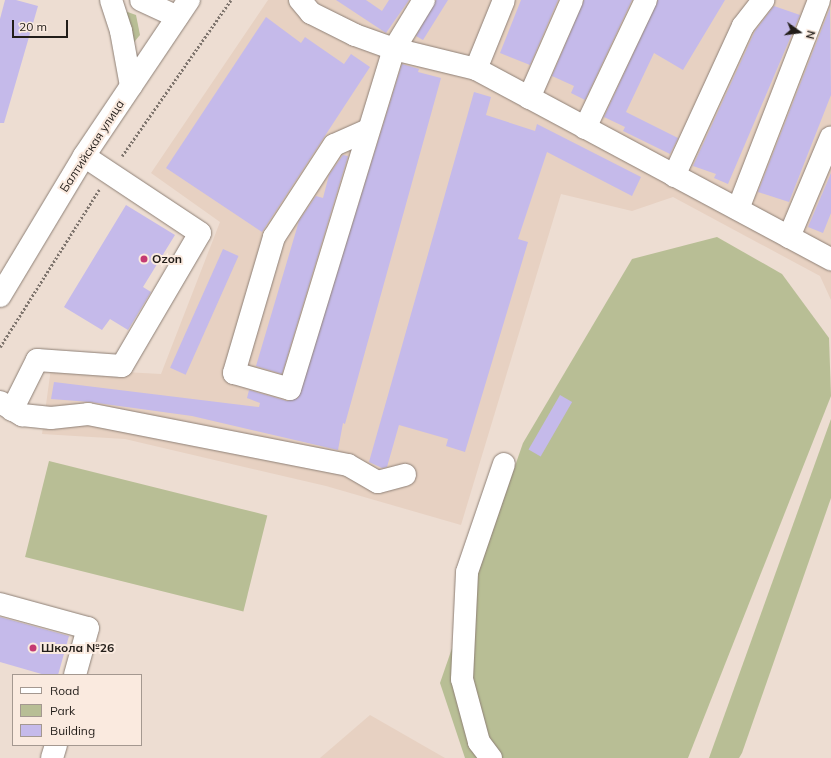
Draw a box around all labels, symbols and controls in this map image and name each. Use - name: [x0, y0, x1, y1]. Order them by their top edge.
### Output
- scale bar: [14, 12, 70, 38]
- north arrow: [779, 12, 819, 52]
- text: 20 m: [19, 19, 47, 34]
- text: N: [803, 29, 818, 41]
- street label: Балтийская улица: [57, 97, 127, 195]
- place label: Ozon: [152, 252, 182, 266]
- marker: Ozon: [139, 254, 149, 264]
- place label: Школа №26: [41, 641, 114, 655]
- marker: Школа №26: [28, 643, 38, 653]
- legend: [12, 674, 142, 746]
- text: Road: [50, 683, 79, 698]
- text: Park: [50, 703, 75, 718]
- text: Building: [50, 723, 95, 738]

